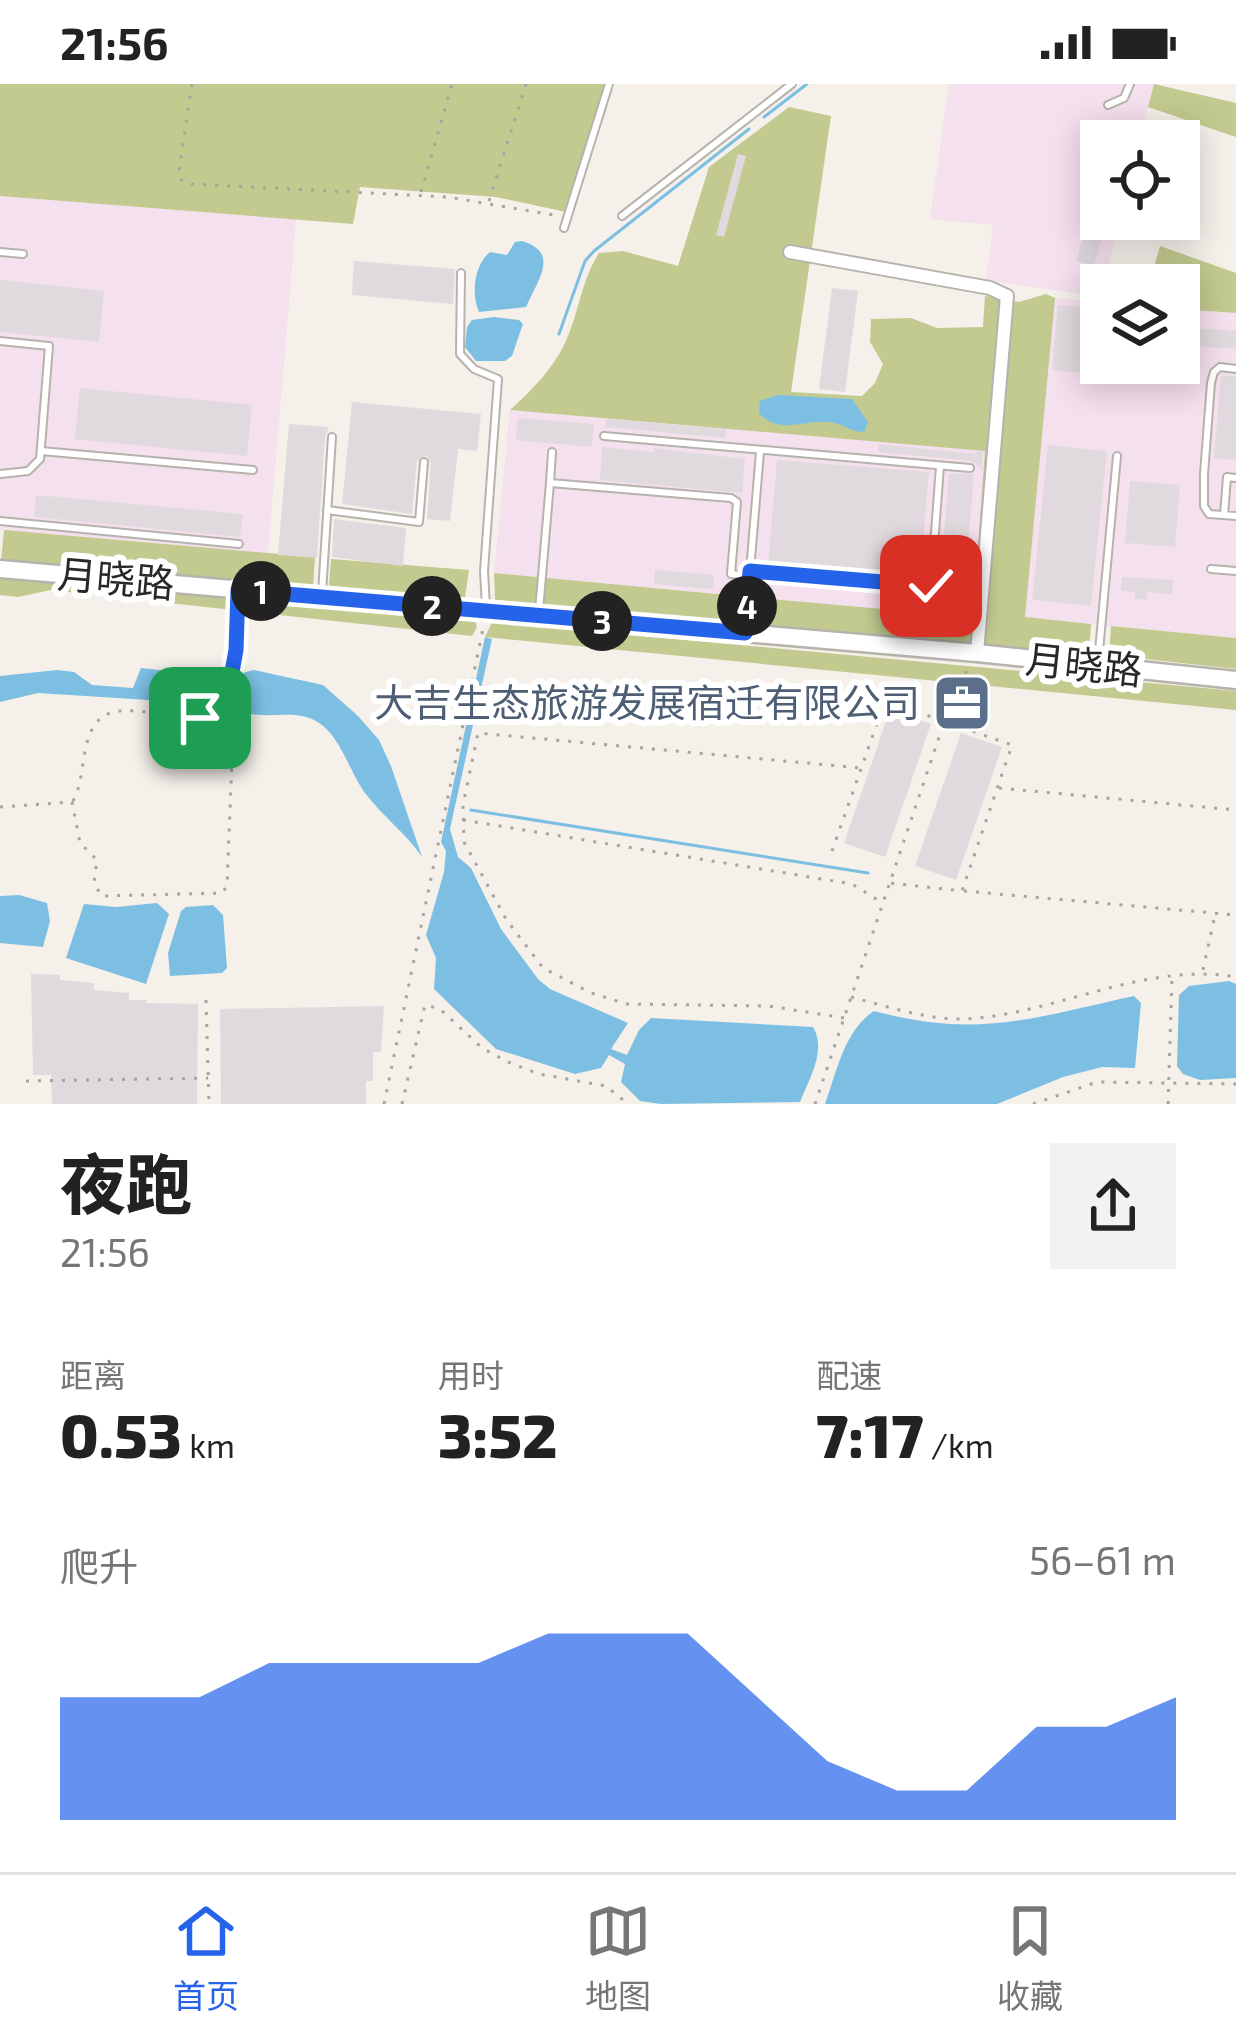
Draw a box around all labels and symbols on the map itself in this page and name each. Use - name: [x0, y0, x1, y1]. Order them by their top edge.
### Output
- pin: [880, 535, 982, 637]
- street label: 月晓路: [56, 549, 176, 606]
- pin: 1: [231, 561, 291, 621]
- pin: 2: [402, 576, 462, 636]
- pin: 4: [717, 576, 777, 636]
- pin: 3: [572, 591, 632, 651]
- street label: 月晓路: [1024, 634, 1145, 693]
- pin: [149, 667, 251, 769]
- office icon: 大吉生态旅游发展宿迁有限公司: [931, 672, 993, 734]
- place label: 大吉生态旅游发展宿迁有限公司: [374, 678, 920, 725]

